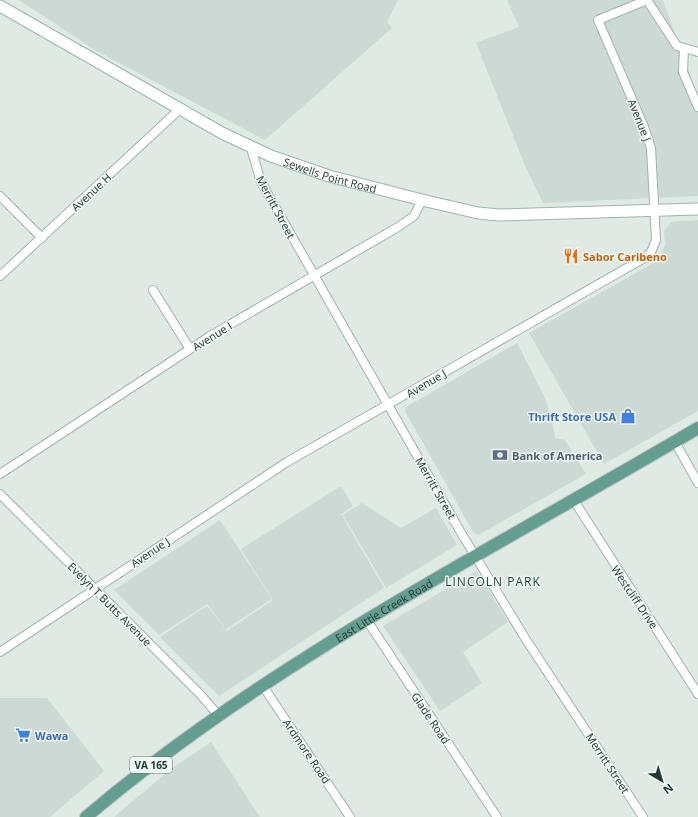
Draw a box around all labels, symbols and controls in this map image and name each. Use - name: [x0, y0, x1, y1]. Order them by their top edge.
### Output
- street label: Avenue J: [625, 97, 655, 143]
- street label: Sewells Point Road: [282, 153, 378, 196]
- street label: Avenue H: [68, 170, 114, 214]
- street label: Merritt Street: [253, 173, 299, 241]
- restaurant icon: Sabor Caribeno: [562, 247, 580, 265]
- place label: Sabor Caribeno: [583, 249, 667, 264]
- street label: Avenue I: [189, 318, 235, 354]
- street label: Avenue J: [403, 365, 449, 401]
- shop icon: Thrift Store USA: [619, 407, 637, 425]
- place label: Thrift Store USA: [528, 409, 616, 424]
- bank icon: Bank of America: [491, 446, 509, 464]
- place label: Bank of America: [512, 448, 602, 463]
- street label: Merritt Street: [412, 454, 460, 522]
- street label: Avenue J: [128, 533, 172, 571]
- street label: Evelyn T Butts Avenue: [65, 559, 155, 649]
- street label: Westcliff Drive: [608, 562, 662, 632]
- district label: LINCOLN PARK: [445, 573, 541, 590]
- street label: East Little Creek Road: [332, 575, 435, 645]
- street label: Glade Road: [408, 689, 454, 747]
- street label: Ardmore Road: [280, 716, 334, 786]
- supermarket icon: Wawa: [14, 726, 32, 744]
- place label: Wawa: [35, 728, 68, 743]
- street label: Merritt Street: [583, 730, 633, 796]
- road number: VA 165: [130, 757, 172, 773]
- north arrow: [642, 761, 682, 801]
- text: N: [660, 781, 677, 798]

